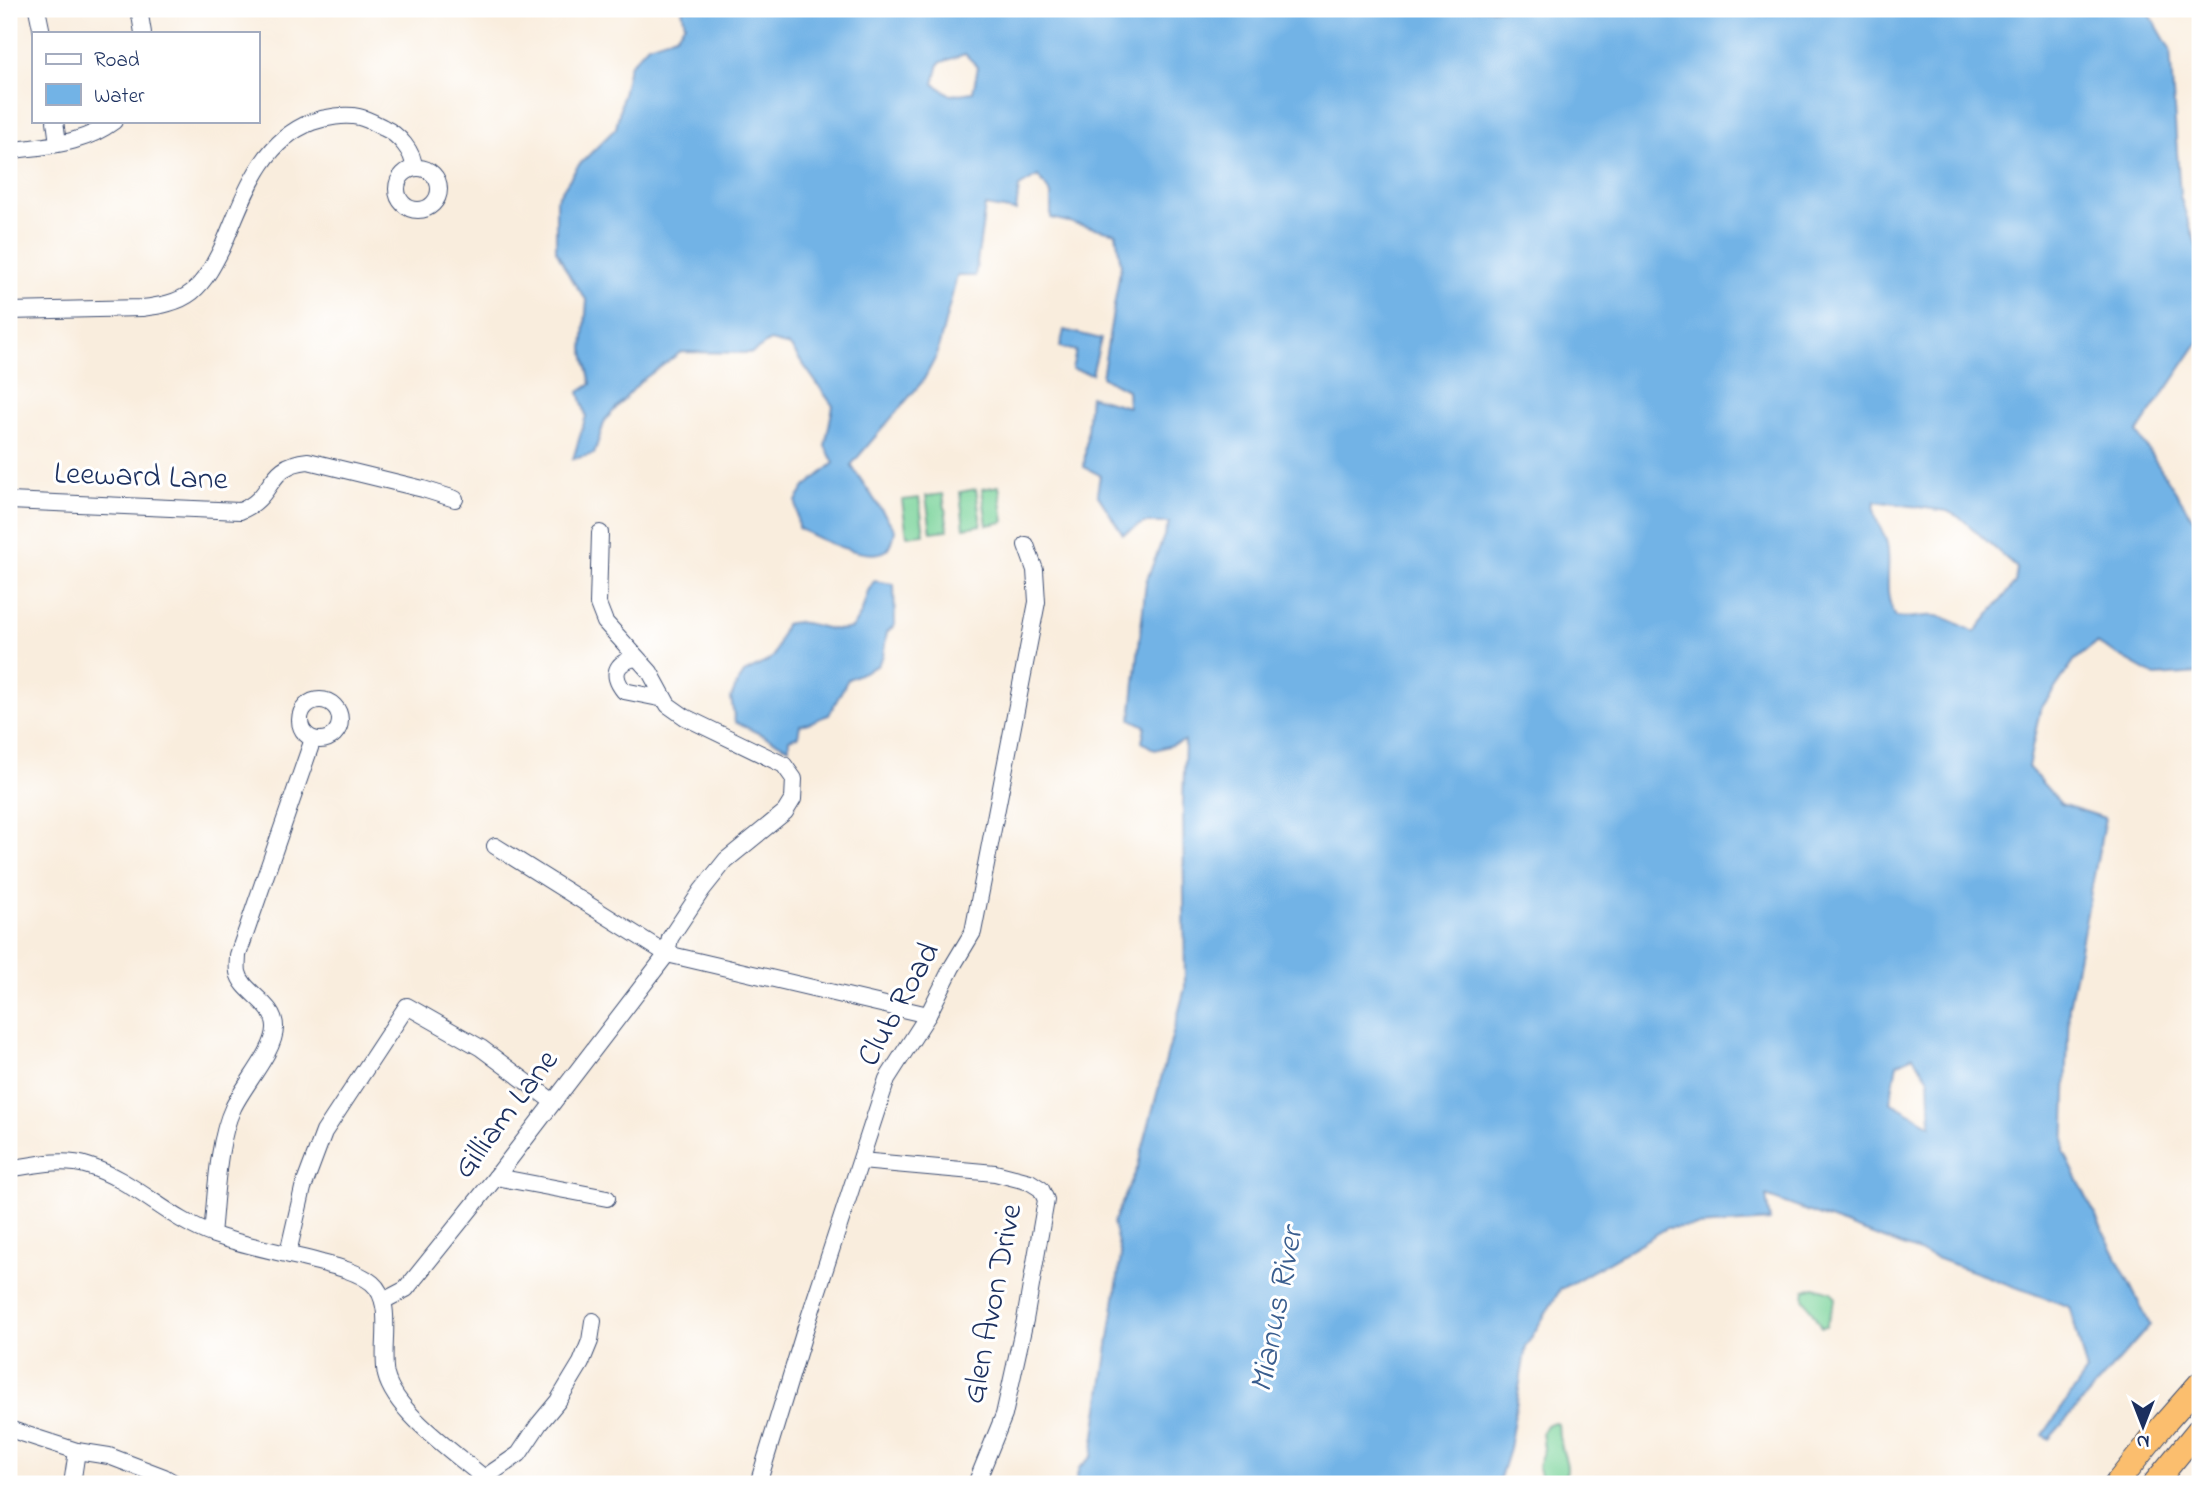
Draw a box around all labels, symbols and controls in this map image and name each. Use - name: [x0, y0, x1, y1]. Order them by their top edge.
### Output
- legend: [32, 32, 259, 122]
- text: Road: [94, 46, 140, 76]
- text: Water: [94, 82, 145, 112]
- street label: Leeward Lane: [53, 451, 229, 505]
- street label: Club Road: [847, 934, 953, 1076]
- street label: Gilliam Lane: [443, 1040, 572, 1190]
- street label: Glen Avon Drive: [952, 1199, 1037, 1408]
- water label: Mianus River: [1239, 1220, 1318, 1396]
- north arrow: [2108, 1392, 2178, 1462]
- text: N: [2136, 1427, 2149, 1454]

